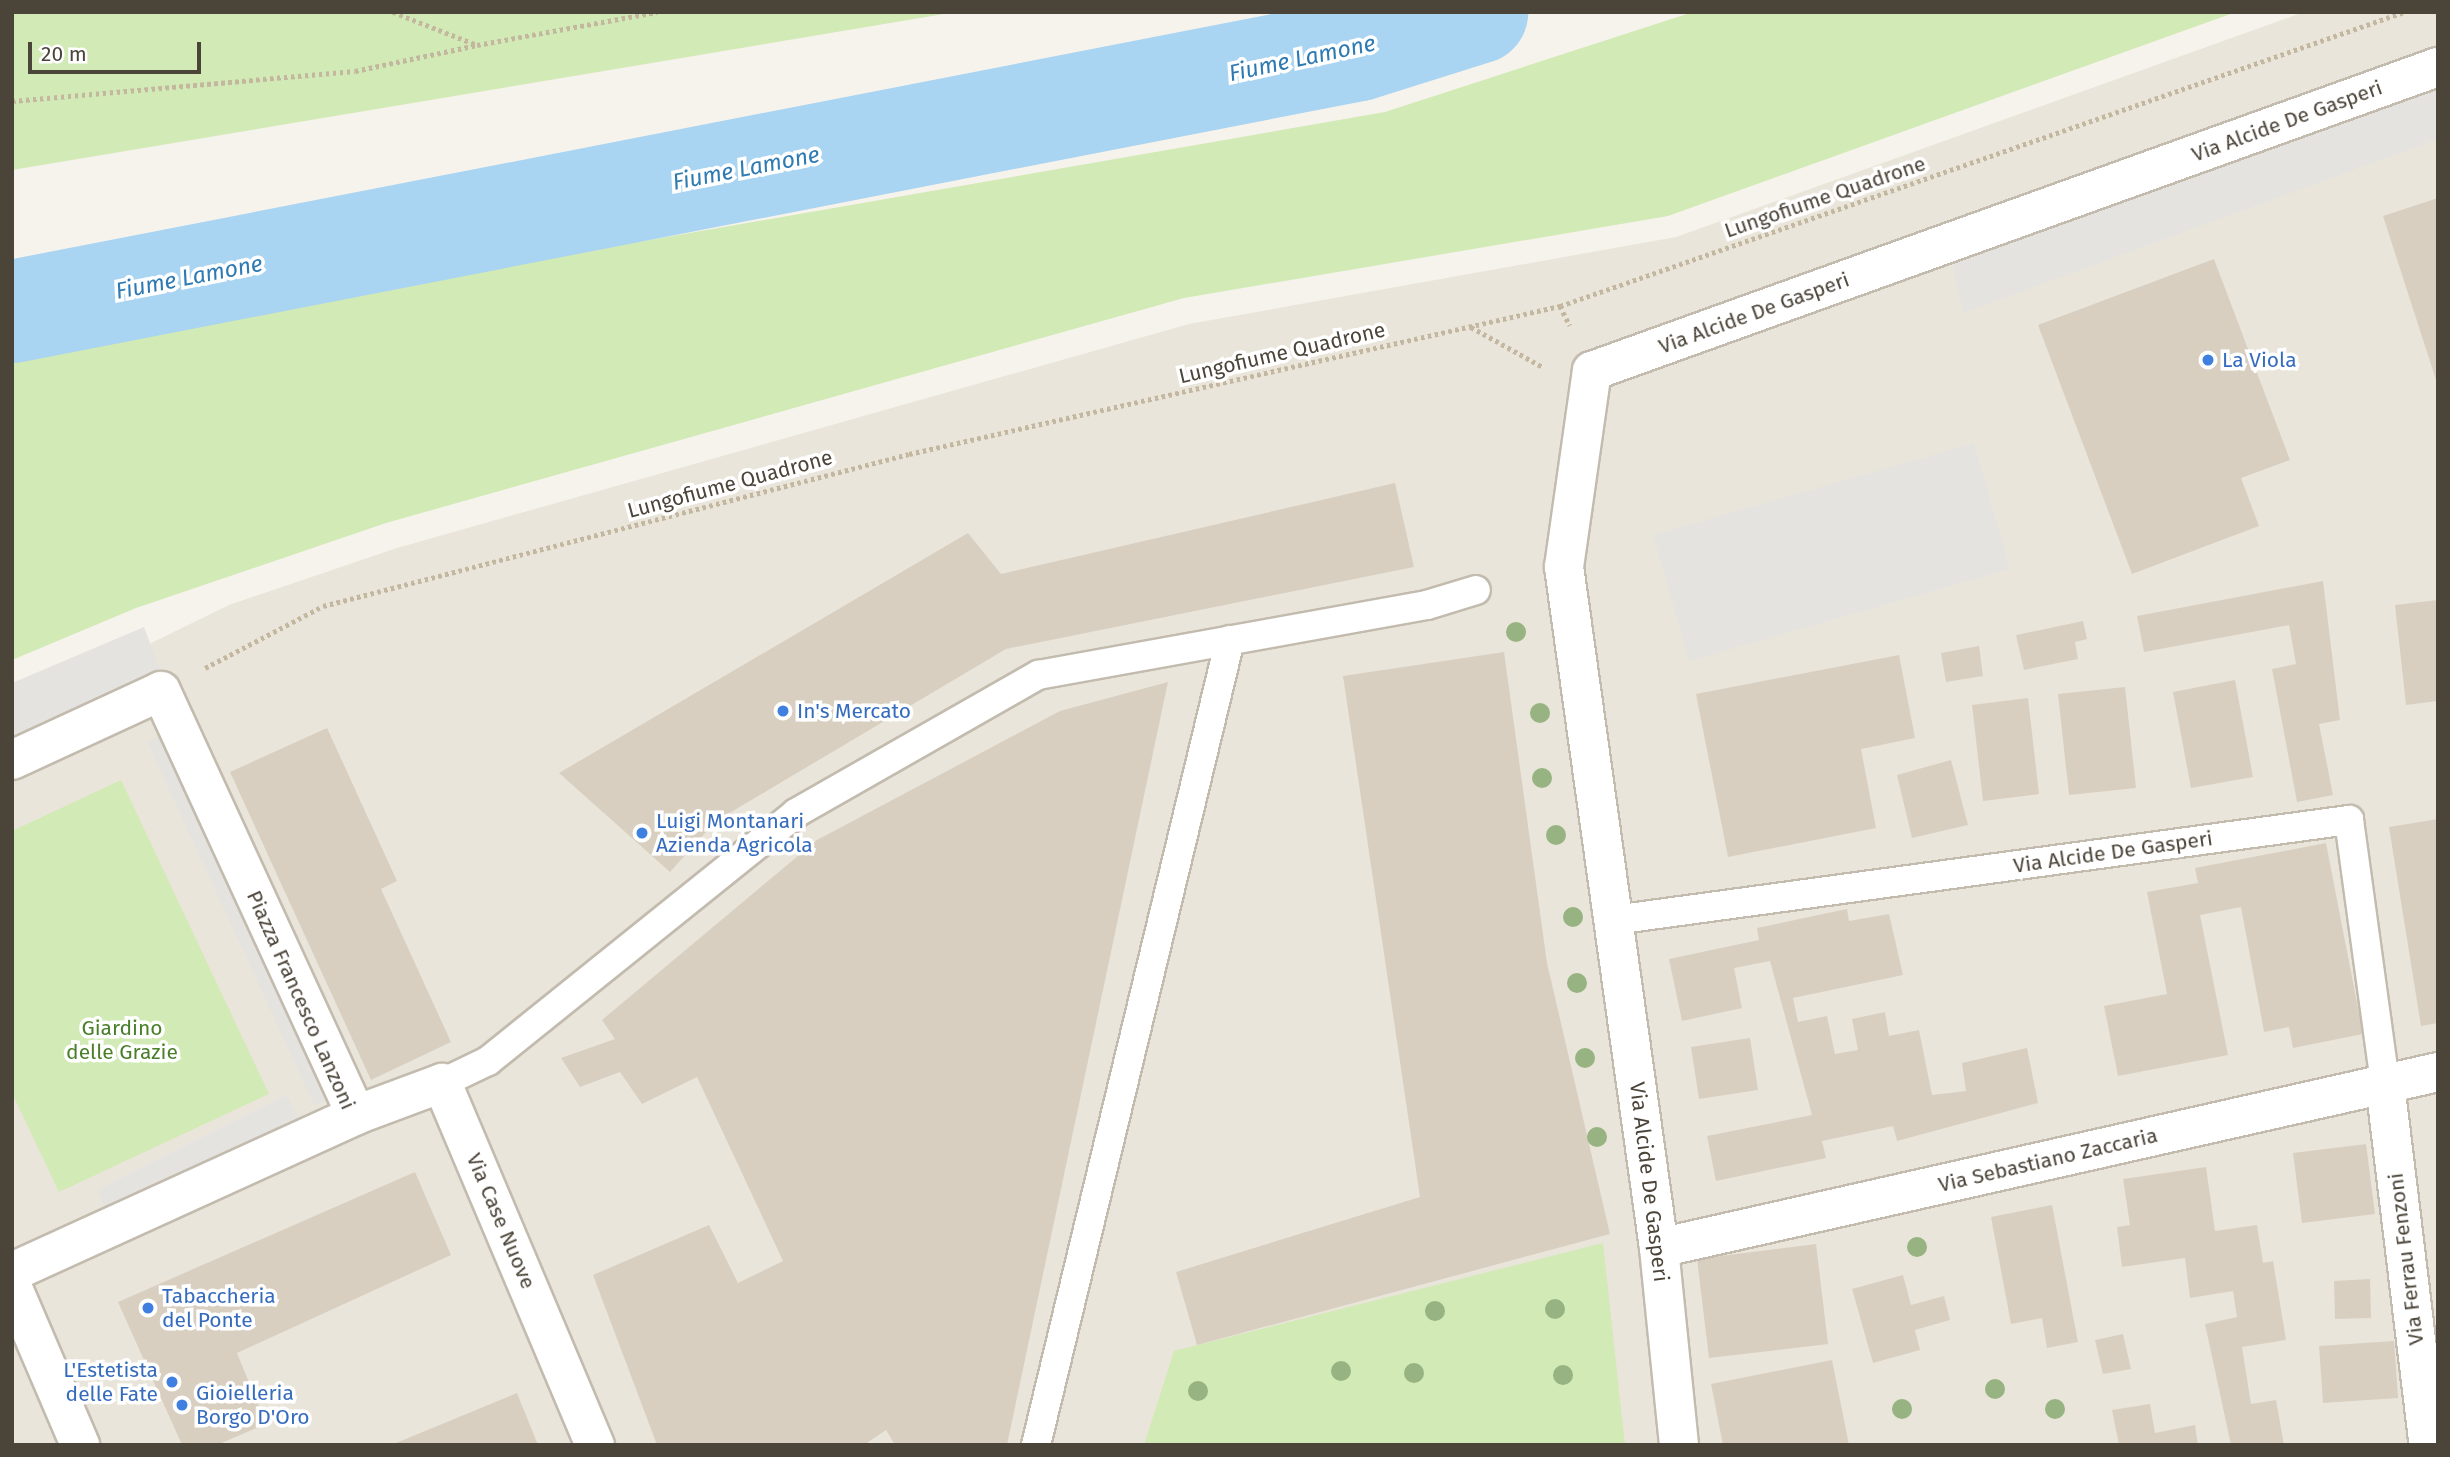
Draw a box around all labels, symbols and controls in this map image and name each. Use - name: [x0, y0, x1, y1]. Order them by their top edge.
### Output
- scale bar: [32, 28, 205, 72]
- water label: Fiume Lamone: [1226, 29, 1378, 87]
- text: 20 m: [41, 41, 87, 67]
- street label: Via Alcide De Gasperi: [2188, 75, 2386, 167]
- water label: Fiume Lamone: [670, 140, 822, 196]
- street label: Lungofiume Quadrone: [1721, 151, 1929, 243]
- water label: Fiume Lamone: [113, 249, 265, 305]
- street label: Via Alcide De Gasperi: [1655, 267, 1853, 359]
- street label: Lungofiume Quadrone: [1176, 317, 1388, 389]
- place label: La Viola: [2222, 347, 2297, 373]
- marker: La Viola: [2200, 352, 2216, 368]
- street label: Lungofiume Quadrone: [625, 445, 835, 523]
- place label: In's Mercato: [797, 698, 911, 724]
- marker: In's Mercato: [775, 703, 791, 719]
- place label: Luigi Montanari Azienda Agricola: [656, 808, 813, 858]
- marker: Luigi Montanari Azienda Agricola: [634, 825, 650, 841]
- street label: Via Alcide De Gasperi: [2012, 826, 2214, 878]
- street label: Piazza Francesco Lanzoni: [241, 887, 361, 1113]
- park label: Giardino delle Grazie: [66, 1015, 178, 1065]
- street label: Via Alcide De Gasperi: [1624, 1081, 1674, 1283]
- street label: Via Sebastiano Zaccaria: [1936, 1123, 2160, 1197]
- street label: Via Case Nuove: [461, 1150, 541, 1292]
- street label: Via Ferrau Fenzoni: [2383, 1172, 2429, 1346]
- place label: Tabaccheria del Ponte: [162, 1283, 276, 1333]
- marker: Tabaccheria del Ponte: [140, 1300, 156, 1316]
- place label: L'Estetista delle Fate: [63, 1357, 158, 1407]
- marker: L'Estetista delle Fate: [164, 1374, 180, 1390]
- place label: Gioielleria Borgo D'Oro: [196, 1380, 310, 1430]
- marker: Gioielleria Borgo D'Oro: [174, 1397, 190, 1413]

